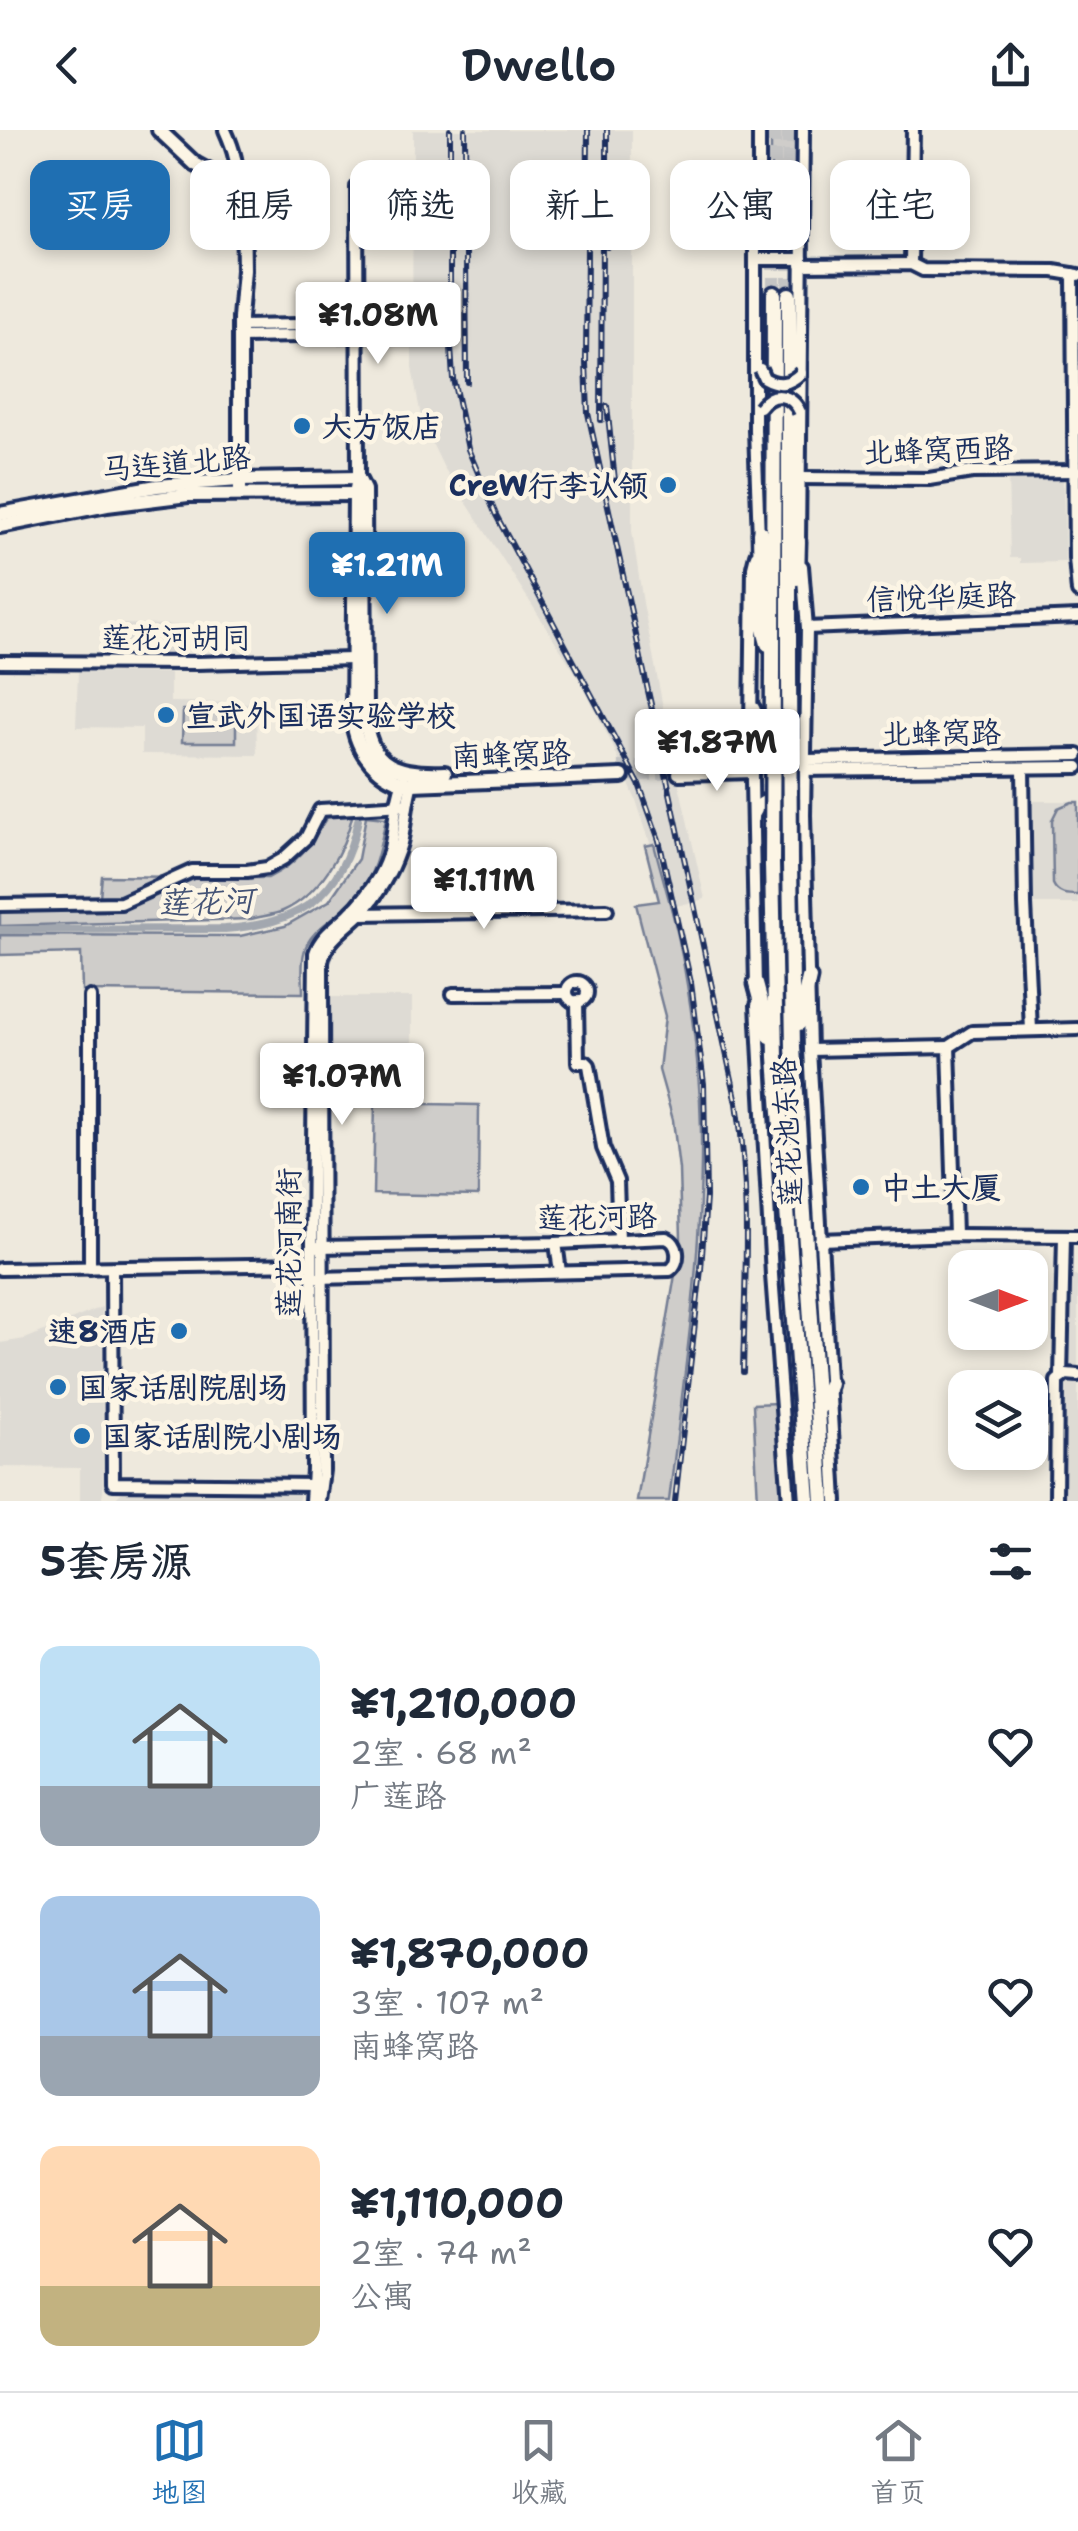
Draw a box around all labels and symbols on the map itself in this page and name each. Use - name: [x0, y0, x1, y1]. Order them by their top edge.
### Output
- pin: ¥1.08M: [297, 282, 459, 367]
- place label: 大方饭店: [322, 406, 442, 447]
- marker: 大方饭店: [291, 415, 313, 437]
- street label: 北蜂窝西路: [862, 427, 1014, 473]
- street label: 马连道北路: [99, 436, 253, 490]
- place label: CreW行李认领: [449, 465, 648, 506]
- marker: CreW行李认领: [657, 474, 679, 496]
- pin: ¥1.21M: [306, 532, 468, 617]
- street label: 信悦华庭路: [865, 574, 1017, 620]
- street label: 莲花河胡同: [101, 617, 251, 658]
- place label: 宣武外国语实验学校: [186, 695, 456, 736]
- marker: 宣武外国语实验学校: [155, 704, 177, 726]
- pin: ¥1.87M: [636, 709, 798, 794]
- street label: 北蜂窝路: [881, 711, 1001, 755]
- street label: 南蜂窝路: [450, 731, 572, 777]
- pin: ¥1.11M: [403, 847, 565, 932]
- water label: 莲花河: [157, 878, 260, 924]
- pin: ¥1.07M: [261, 1043, 423, 1128]
- street label: 莲花池东路: [763, 1056, 811, 1208]
- place label: 中土大厦: [881, 1167, 1001, 1208]
- street label: 莲花河南街: [268, 1168, 309, 1318]
- marker: 中土大厦: [850, 1176, 872, 1198]
- street label: 莲花河路: [537, 1195, 657, 1239]
- north arrow: [948, 1250, 1048, 1350]
- place label: 速8酒店: [48, 1311, 159, 1352]
- marker: 速8酒店: [168, 1320, 190, 1342]
- place label: 国家话剧院剧场: [78, 1367, 288, 1408]
- marker: 国家话剧院剧场: [47, 1376, 69, 1398]
- place label: 国家话剧院小剧场: [102, 1416, 342, 1457]
- marker: 国家话剧院小剧场: [71, 1425, 93, 1447]

